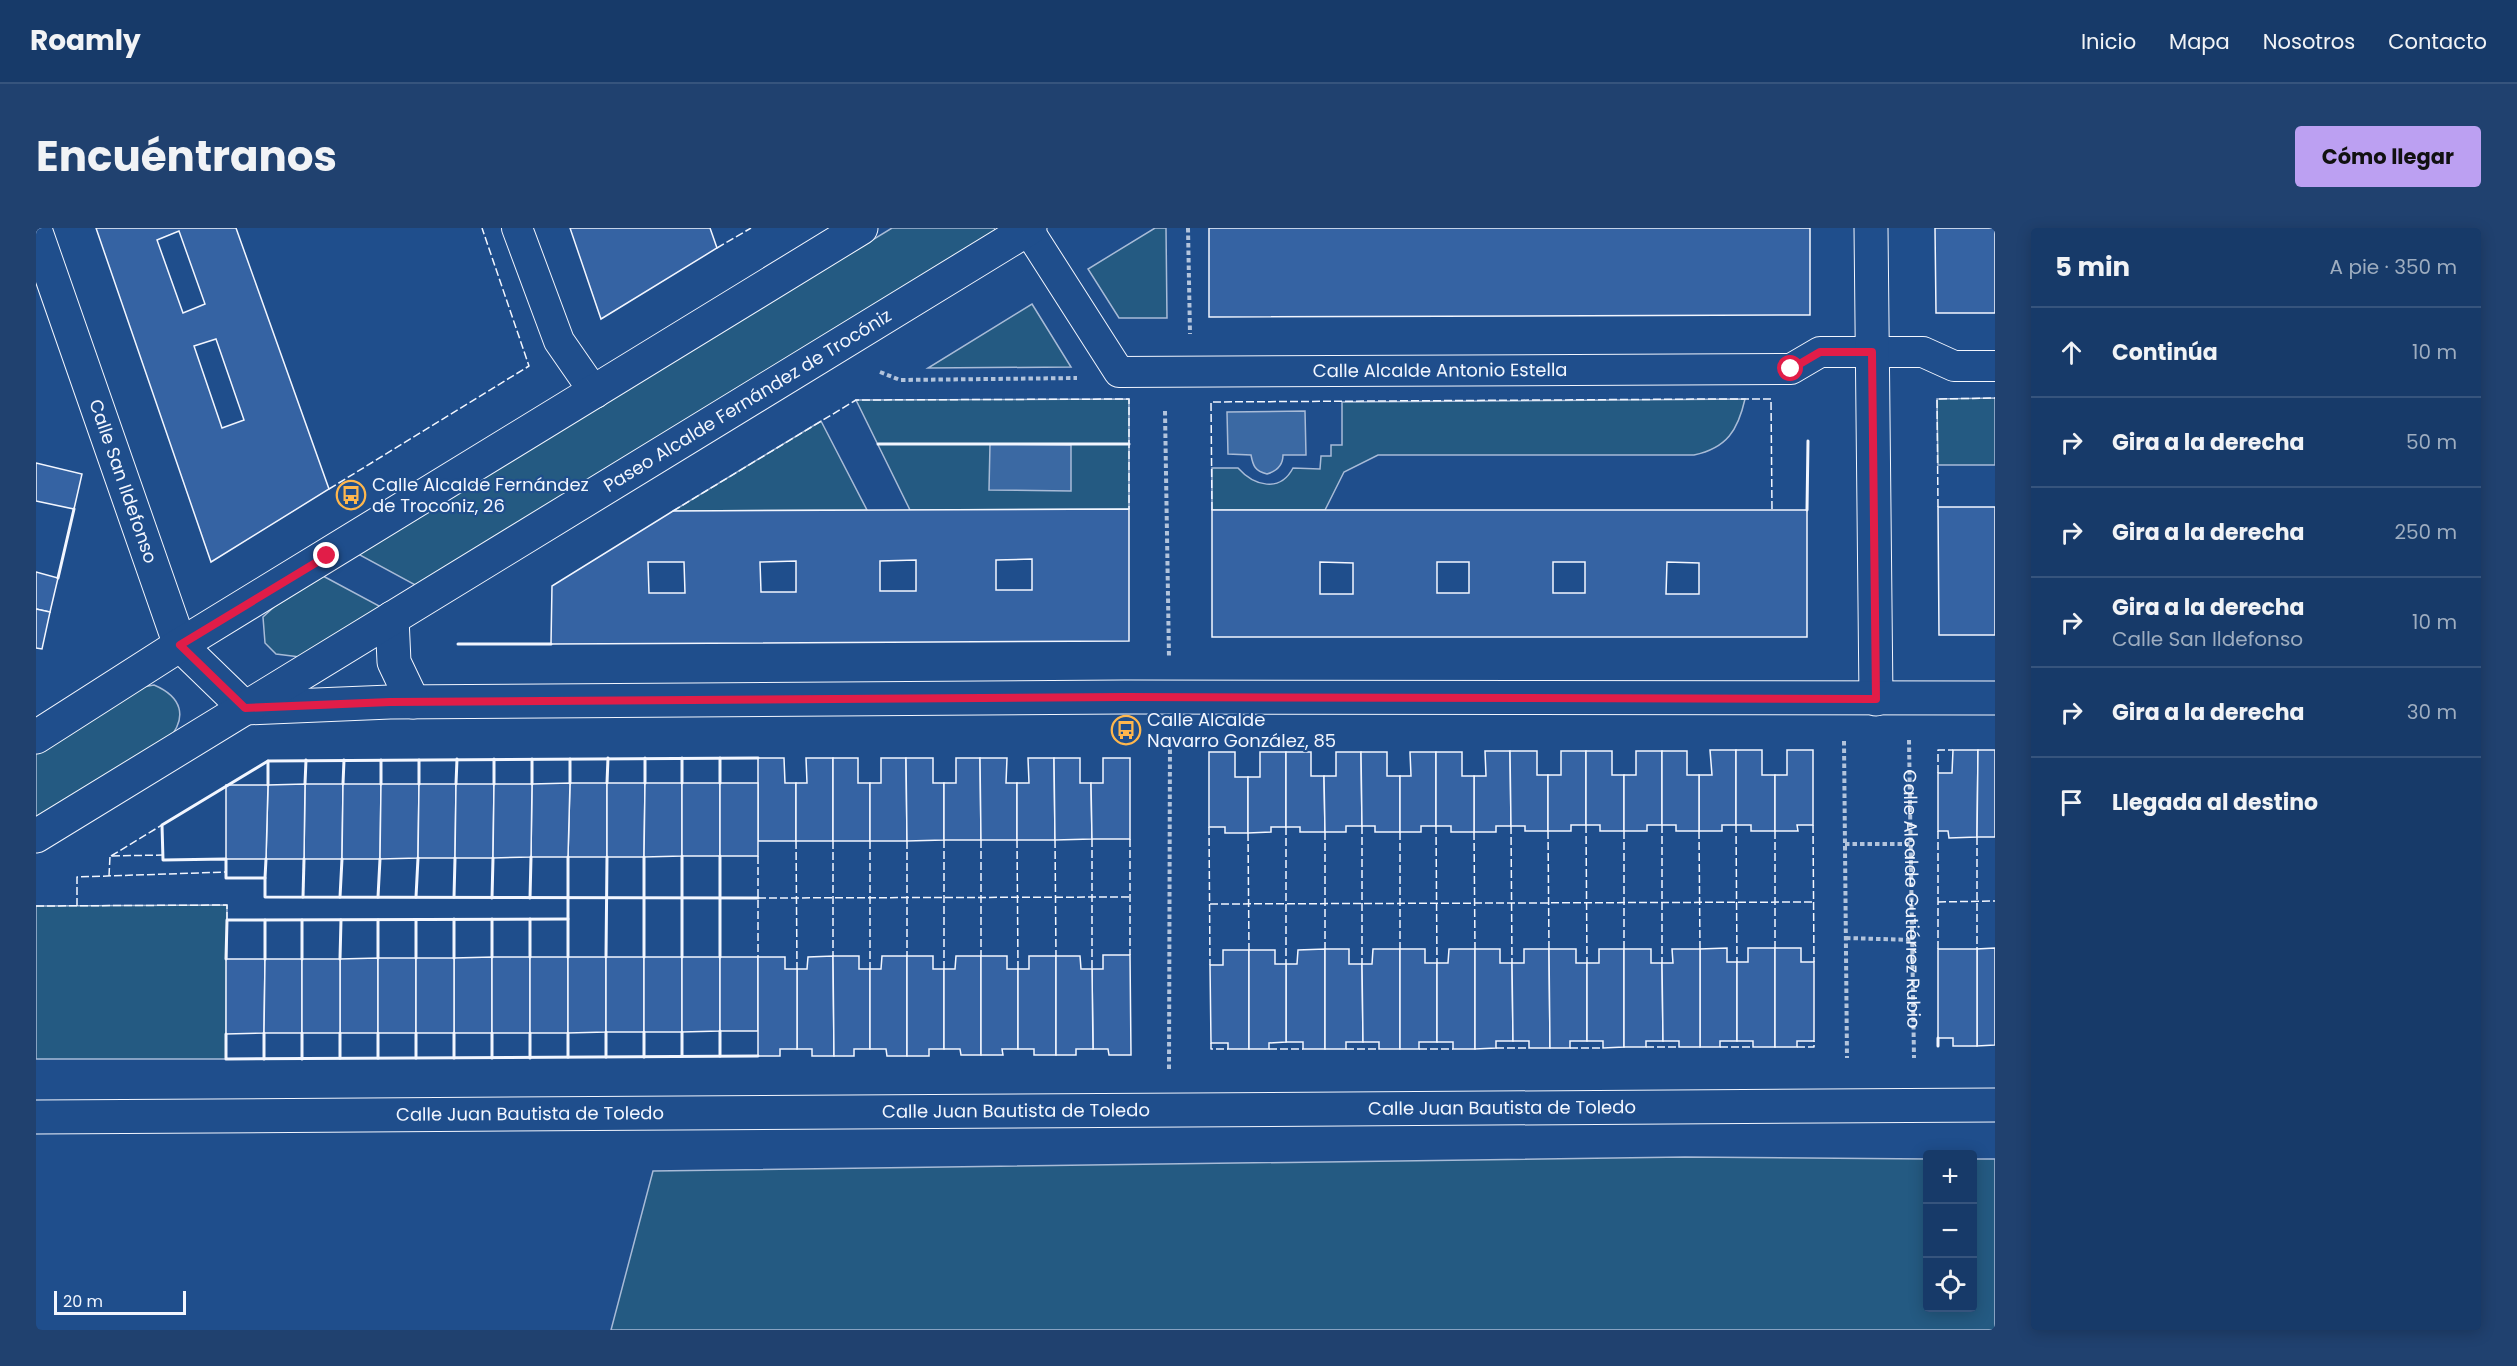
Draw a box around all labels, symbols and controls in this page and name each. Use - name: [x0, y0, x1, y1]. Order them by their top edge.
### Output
- text: Roamly: [30, 21, 141, 60]
- text: Inicio: [2081, 27, 2136, 56]
- text: Mapa: [2169, 27, 2230, 56]
- text: Nosotros: [2263, 27, 2355, 56]
- text: Contacto: [2388, 27, 2487, 56]
- button: Cómo llegar: [2295, 126, 2481, 187]
- text: Encuéntranos: [36, 127, 337, 186]
- text: 5 min: [2055, 249, 2130, 285]
- text: A pie · 350 m: [2330, 253, 2457, 281]
- street label: Paseo Alcalde Fernández de Trocóniz: [599, 303, 896, 498]
- icon: ahead: [2055, 336, 2088, 369]
- text: Continúa: [2112, 337, 2218, 368]
- text: 10 m: [2412, 338, 2457, 366]
- route start: [1777, 355, 1803, 381]
- street label: Calle Alcalde Antonio Estella: [1313, 357, 1568, 383]
- street label: Calle San Ildefonso: [83, 396, 164, 567]
- icon: right: [2055, 426, 2088, 459]
- text: Gira a la derecha: [2112, 427, 2305, 458]
- text: 50 m: [2406, 428, 2457, 456]
- place label: Calle Alcalde Fernández de Troconiz, 26: [372, 472, 589, 518]
- bus stop icon: Calle Alcalde Fernández de Troconiz, 26: [335, 479, 367, 511]
- icon: right: [2055, 516, 2088, 549]
- text: Gira a la derecha: [2112, 517, 2305, 548]
- text: 250 m: [2394, 518, 2457, 546]
- route end: [313, 542, 339, 568]
- text: Gira a la derecha: [2112, 592, 2305, 623]
- icon: right: [2055, 606, 2088, 639]
- text: 10 m: [2412, 608, 2457, 636]
- text: Calle San Ildefonso: [2112, 625, 2303, 653]
- icon: right: [2055, 696, 2088, 729]
- text: Gira a la derecha: [2112, 697, 2305, 728]
- text: 30 m: [2407, 698, 2457, 726]
- place label: Calle Alcalde Navarro González, 85: [1147, 707, 1336, 753]
- bus stop icon: Calle Alcalde Navarro González, 85: [1110, 714, 1142, 746]
- street label: Calle Alcalde Gutiérrez Rubio: [1897, 769, 1927, 1029]
- icon: arrive: [2055, 786, 2088, 819]
- text: Llegada al destino: [2112, 787, 2318, 818]
- street label: Calle Juan Bautista de Toledo: [1368, 1094, 1636, 1121]
- street label: Calle Juan Bautista de Toledo: [882, 1097, 1150, 1124]
- street label: Calle Juan Bautista de Toledo: [396, 1100, 664, 1127]
- map controls: [1923, 1150, 1977, 1312]
- button: +: [1923, 1150, 1977, 1204]
- button: −: [1923, 1204, 1977, 1258]
- button: locate: [1923, 1258, 1977, 1312]
- scale bar: [54, 1288, 186, 1316]
- text: 20 m: [63, 1290, 103, 1313]

